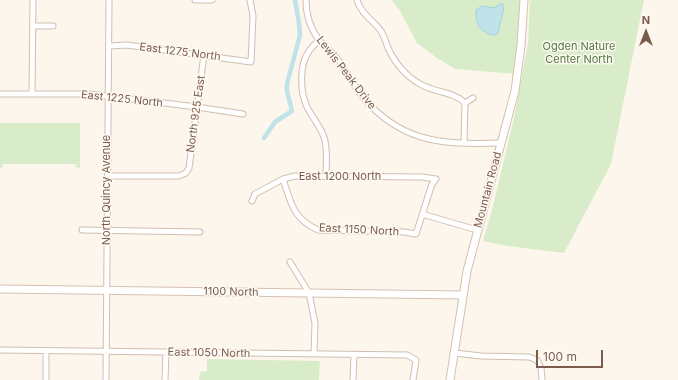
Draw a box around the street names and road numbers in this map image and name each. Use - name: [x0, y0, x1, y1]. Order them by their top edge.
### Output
- street label: Lewis Peak Drive: [313, 34, 379, 112]
- street label: East 1275 North: [139, 40, 221, 64]
- street label: North 925 East: [184, 75, 208, 153]
- street label: East 1225 North: [80, 88, 164, 110]
- street label: North Quincy Avenue: [100, 135, 114, 245]
- street label: Mountain Road: [472, 151, 504, 229]
- street label: East 1200 North: [299, 170, 381, 184]
- street label: East 1150 North: [319, 221, 399, 239]
- street label: 1100 North: [203, 285, 259, 299]
- street label: East 1050 North: [168, 346, 250, 360]

